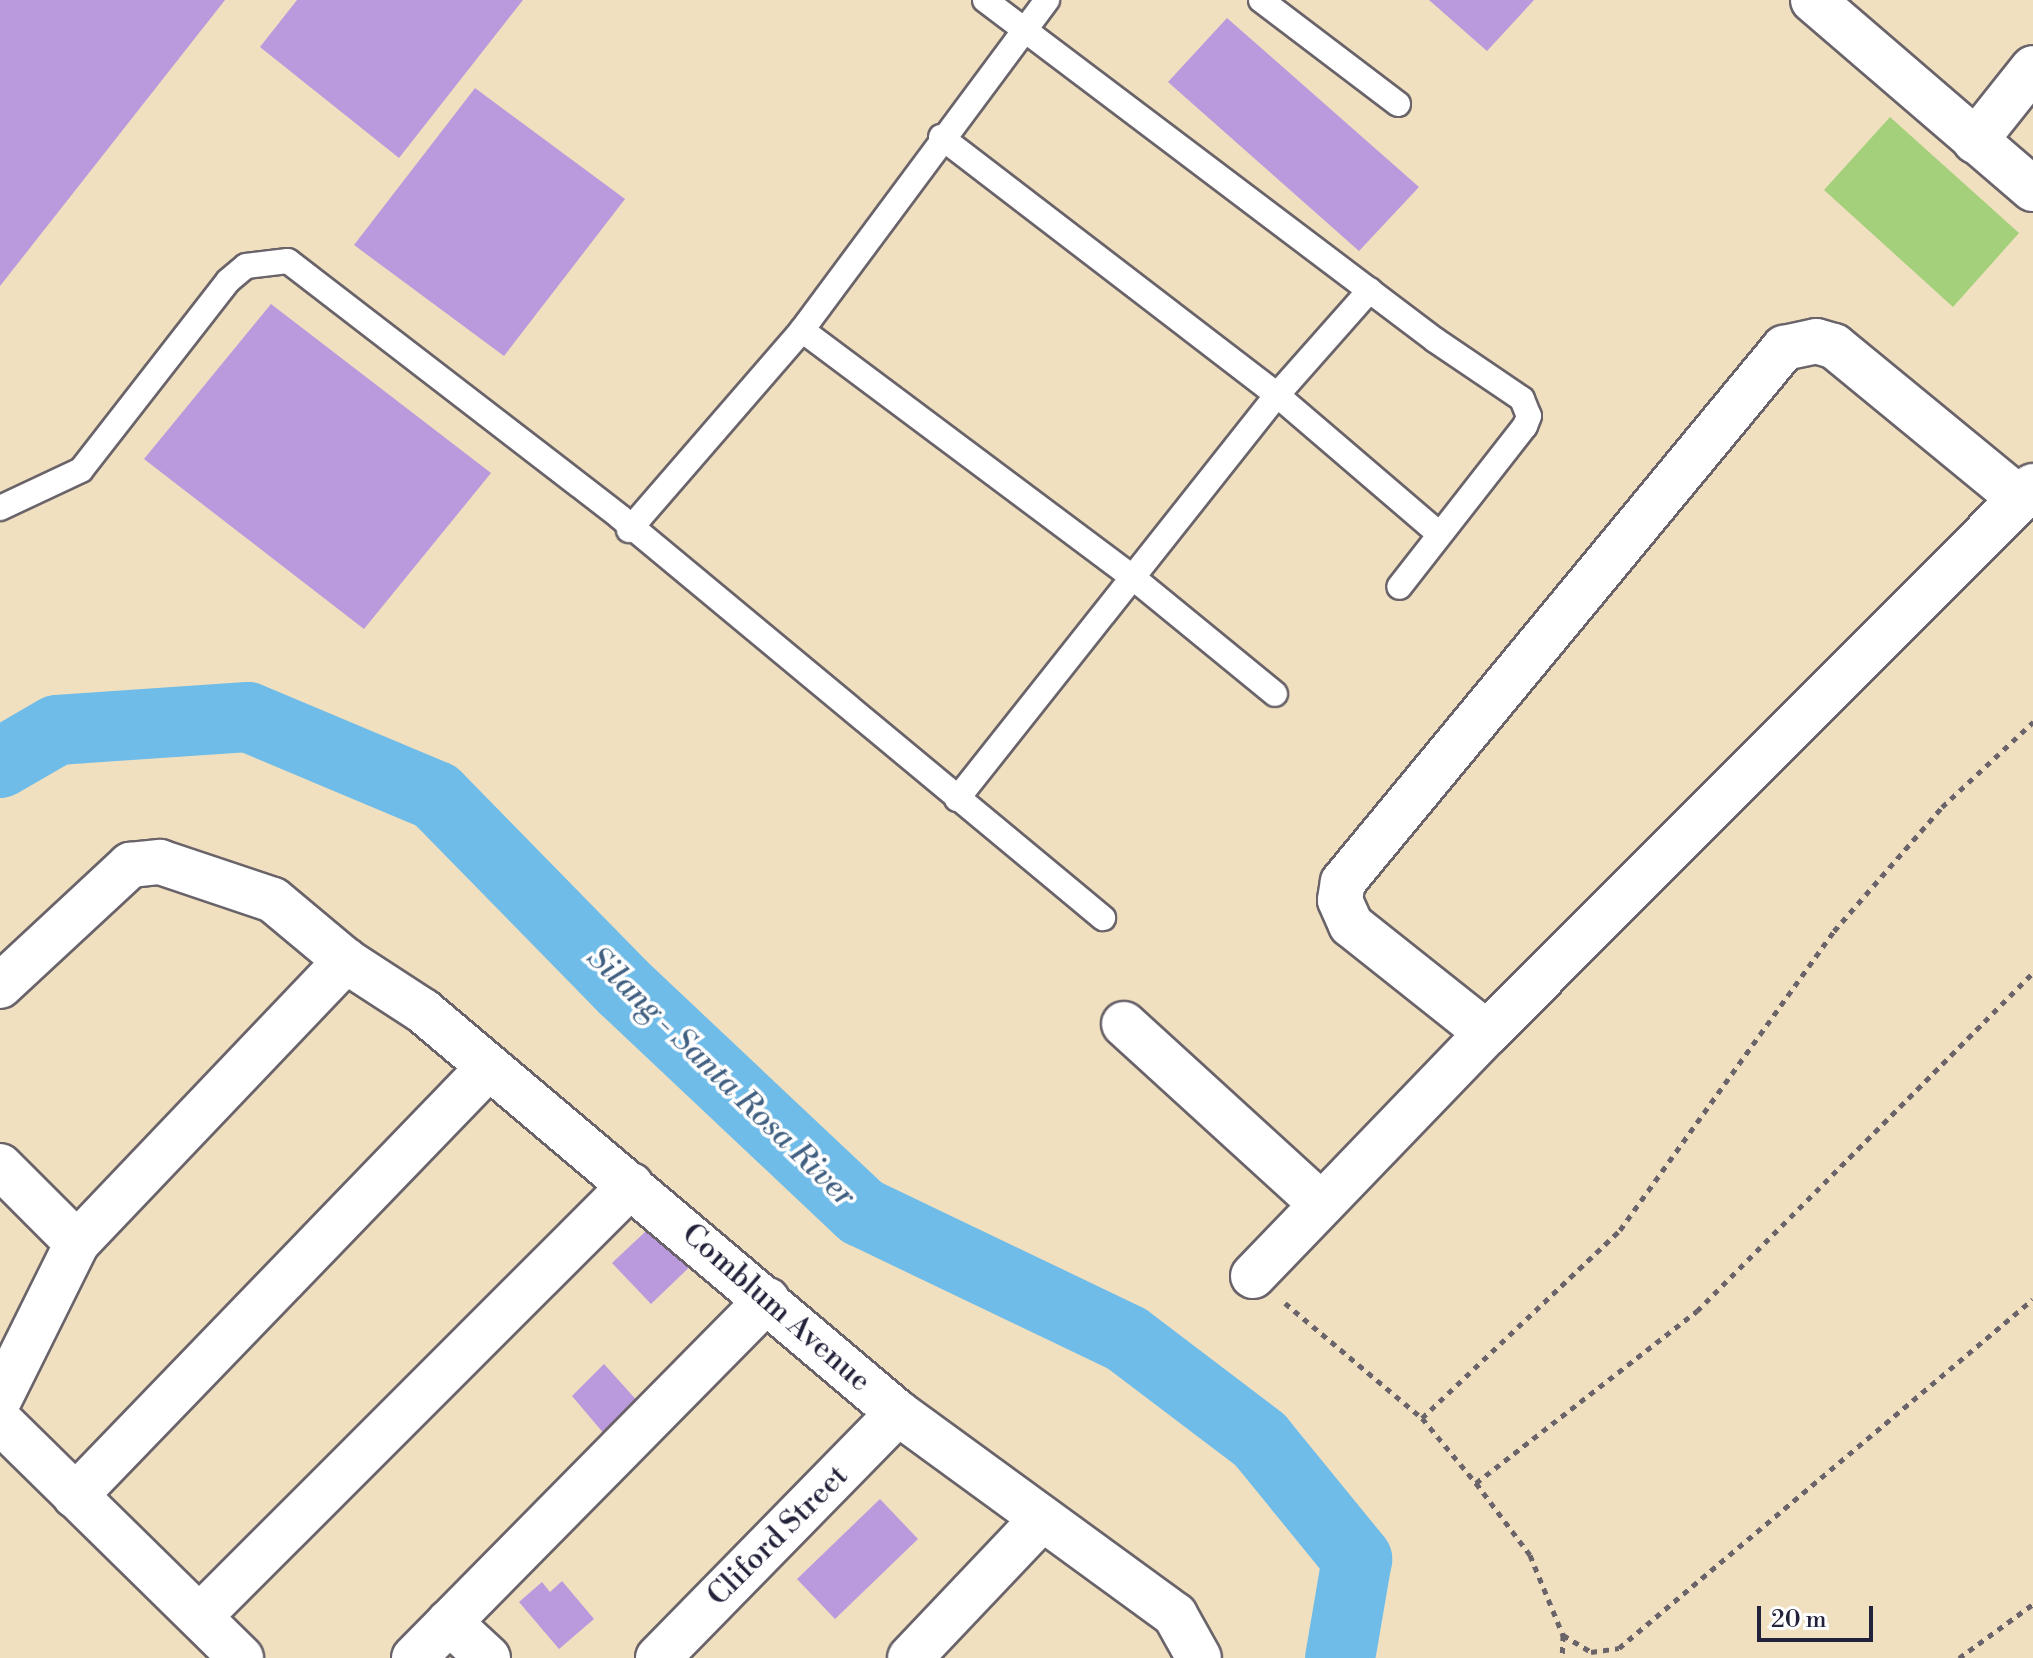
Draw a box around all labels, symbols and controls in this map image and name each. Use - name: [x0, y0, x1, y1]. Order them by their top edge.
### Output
- water label: Silang - Santa Rosa River: [579, 939, 863, 1215]
- street label: Comblum Avenue: [674, 1216, 878, 1400]
- street label: Cliford Street: [700, 1458, 856, 1614]
- scale bar: [1761, 1590, 1877, 1640]
- text: 20 m: [1771, 1605, 1827, 1635]

